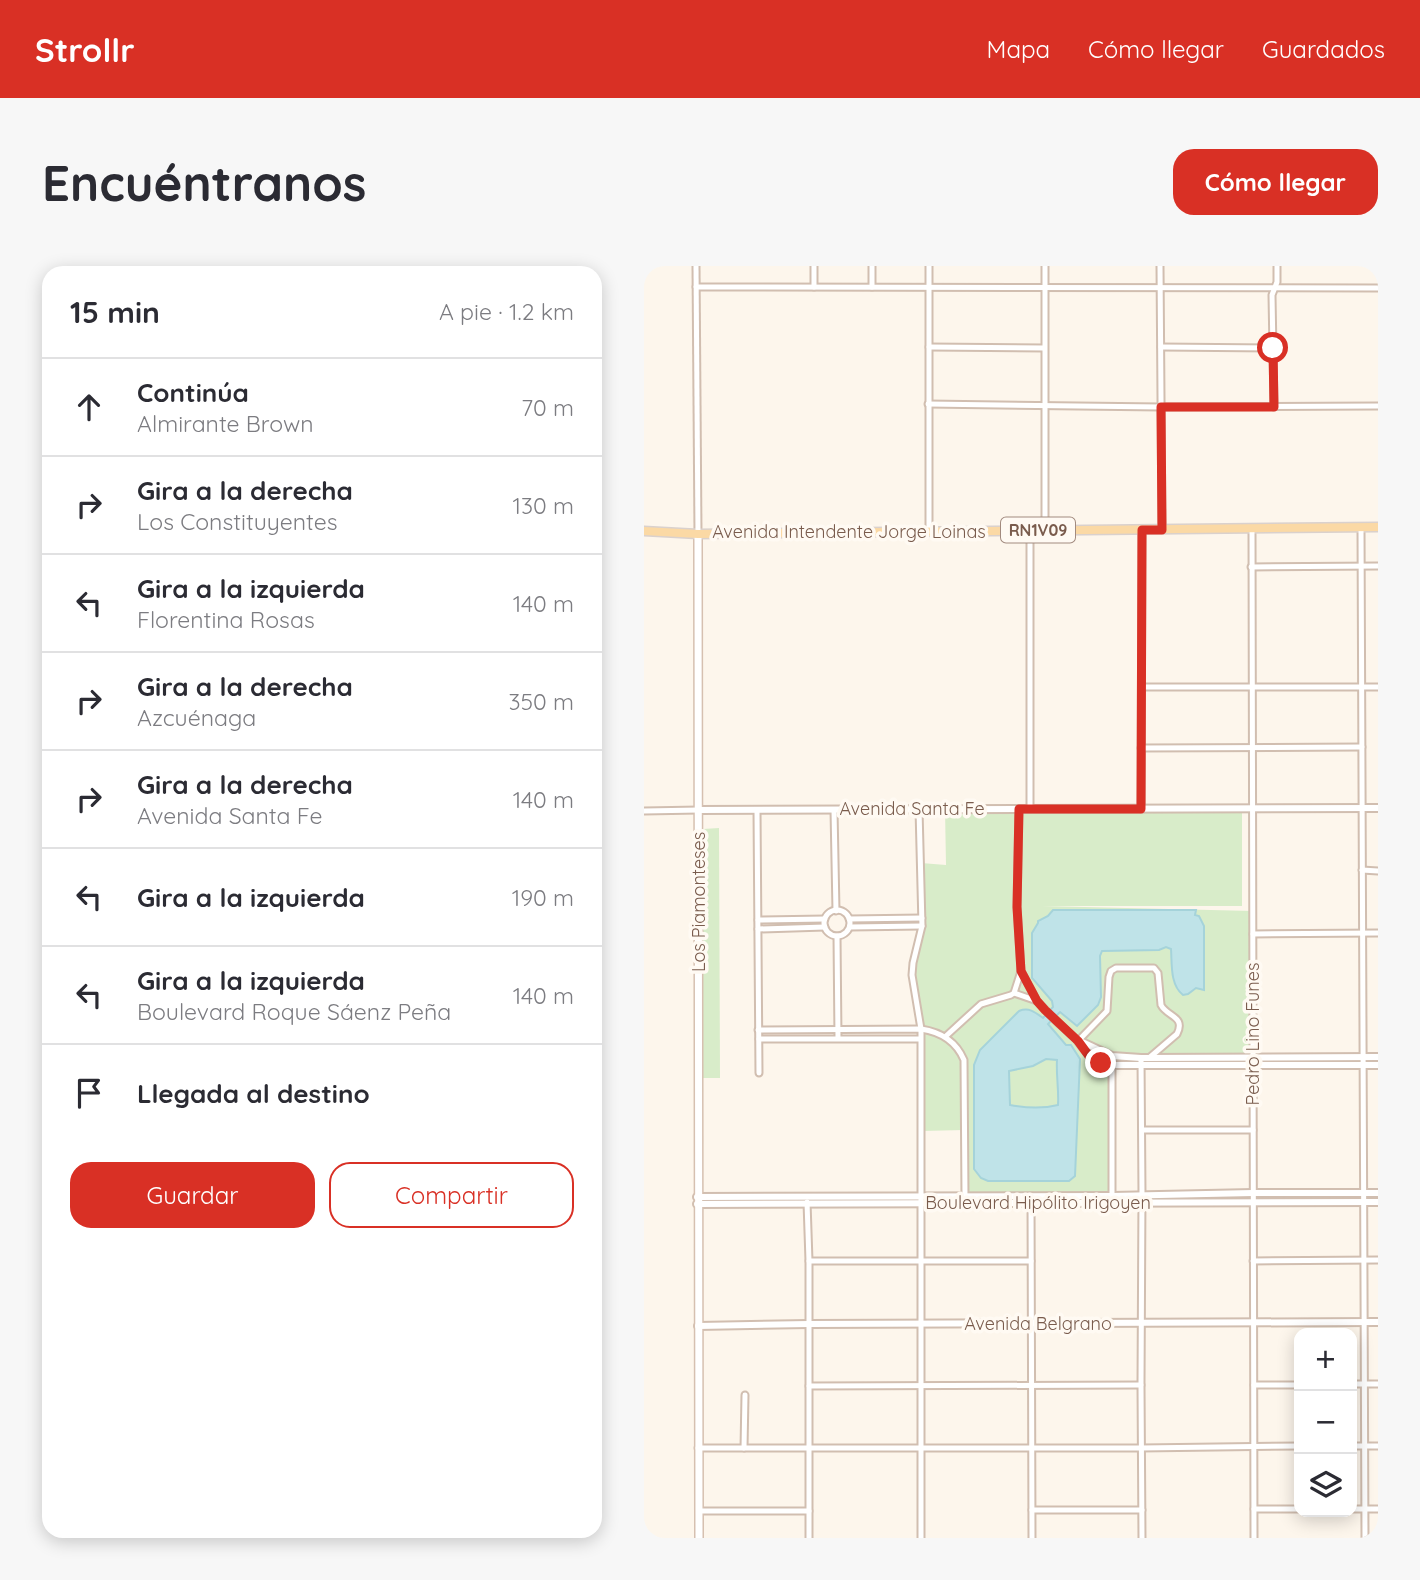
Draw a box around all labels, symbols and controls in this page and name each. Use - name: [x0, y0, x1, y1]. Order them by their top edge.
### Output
- text: Strollr: [35, 29, 135, 70]
- text: Mapa: [987, 34, 1050, 64]
- text: Cómo llegar: [1088, 34, 1224, 64]
- text: Guardados: [1262, 34, 1385, 64]
- button: Cómo llegar: [1173, 149, 1378, 215]
- text: Encuéntranos: [42, 152, 366, 213]
- text: 15 min: [70, 293, 160, 331]
- text: A pie · 1.2 km: [439, 297, 574, 326]
- route start: [1257, 332, 1288, 363]
- text: Continúa: [137, 376, 249, 409]
- icon: ahead: [70, 388, 108, 426]
- text: 70 m: [521, 393, 574, 422]
- text: Almirante Brown: [137, 409, 314, 438]
- text: Gira a la derecha: [137, 474, 353, 507]
- icon: right: [70, 486, 108, 524]
- text: 130 m: [512, 491, 574, 520]
- text: Los Constituyentes: [137, 507, 338, 536]
- road number: RN1V09: [1001, 518, 1075, 542]
- street label: Avenida Intendente Jorge Loinas: [712, 520, 986, 543]
- text: Gira a la izquierda: [137, 572, 365, 605]
- icon: left: [70, 584, 108, 622]
- text: 140 m: [513, 589, 574, 618]
- text: Florentina Rosas: [137, 605, 315, 634]
- text: Gira a la derecha: [137, 670, 353, 703]
- icon: right: [70, 682, 108, 720]
- text: 350 m: [508, 687, 574, 716]
- text: Azcuénaga: [137, 703, 256, 732]
- text: Gira a la derecha: [137, 768, 353, 801]
- icon: right: [70, 780, 108, 818]
- text: 140 m: [513, 785, 574, 814]
- street label: Avenida Santa Fe: [839, 797, 985, 820]
- text: Avenida Santa Fe: [137, 801, 323, 830]
- street label: Los Piamonteses: [687, 832, 710, 972]
- icon: left: [70, 878, 108, 916]
- text: Gira a la izquierda: [137, 881, 365, 914]
- text: 190 m: [512, 883, 574, 912]
- street label: Pedro Lino Funes: [1241, 963, 1264, 1105]
- text: Gira a la izquierda: [137, 964, 365, 997]
- icon: left: [70, 976, 108, 1014]
- text: 140 m: [513, 981, 574, 1010]
- text: Boulevard Roque Sáenz Peña: [137, 997, 451, 1026]
- route end: [1085, 1047, 1116, 1078]
- icon: arrive: [70, 1074, 108, 1112]
- text: Llegada al destino: [137, 1077, 370, 1110]
- button: Guardar: [70, 1162, 315, 1228]
- button: Compartir: [329, 1162, 574, 1228]
- street label: Boulevard Hipólito Irigoyen: [925, 1191, 1151, 1214]
- street label: Avenida Belgrano: [964, 1312, 1112, 1335]
- map controls: [1294, 1328, 1357, 1517]
- button: +: [1294, 1328, 1357, 1391]
- button: −: [1294, 1391, 1357, 1454]
- button: layers: [1294, 1454, 1357, 1517]

